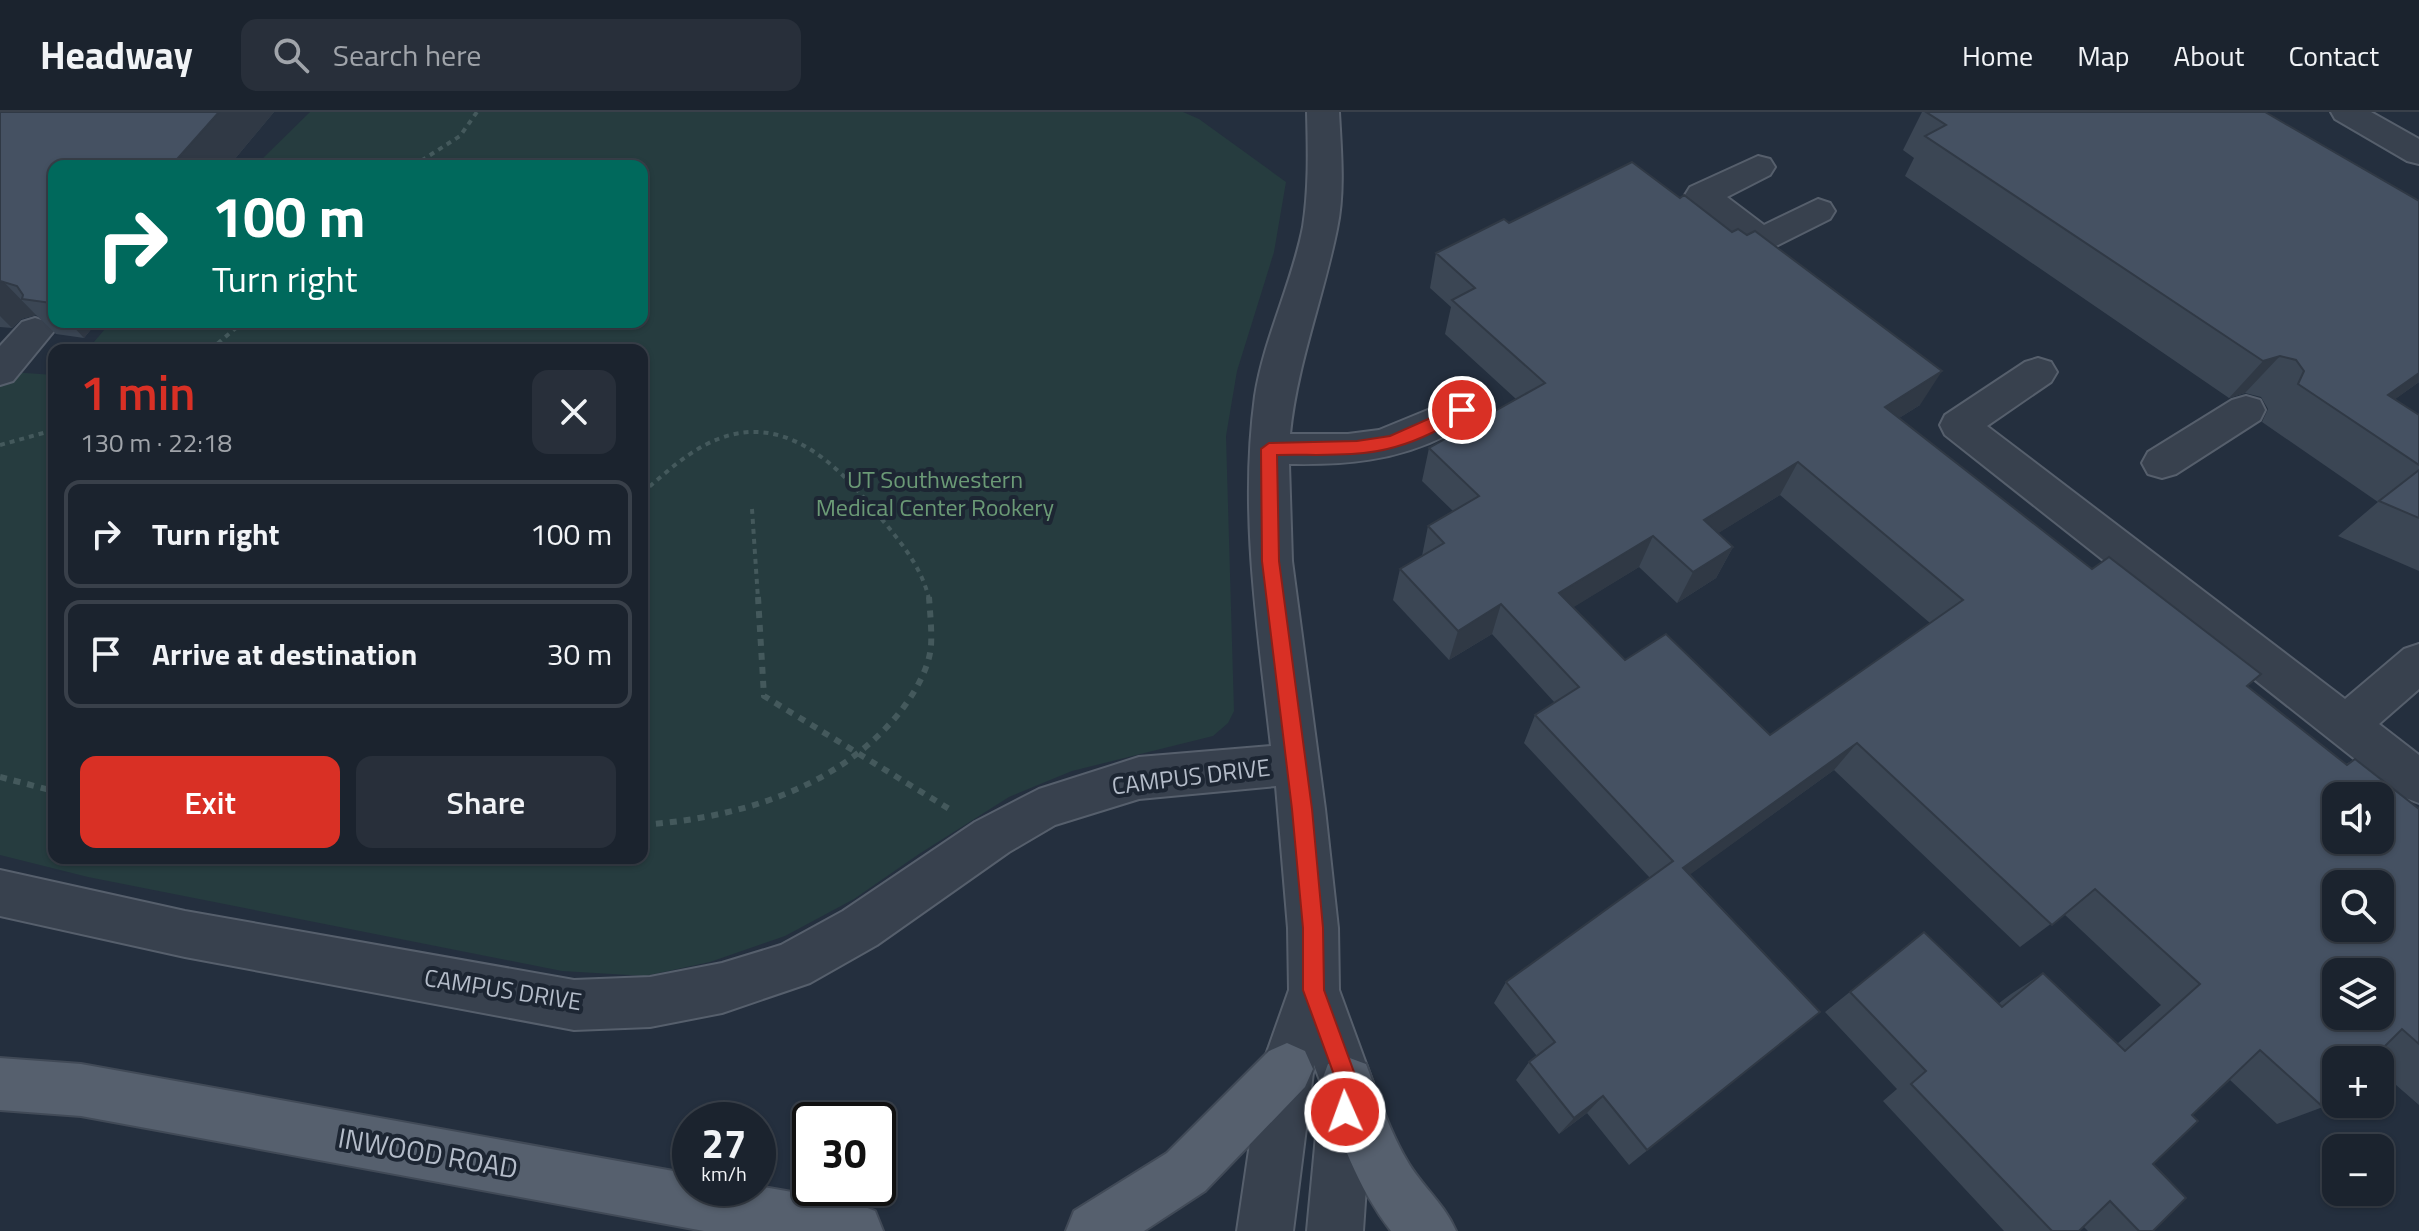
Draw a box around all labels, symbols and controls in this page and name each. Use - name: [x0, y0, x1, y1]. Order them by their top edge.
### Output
- search box: [241, 19, 801, 91]
- text: Headway: [40, 26, 193, 84]
- text: Search here: [333, 32, 481, 78]
- icon: search: [269, 33, 313, 77]
- text: Home: [1962, 34, 2033, 77]
- text: Map: [2077, 34, 2130, 77]
- text: About: [2174, 34, 2244, 77]
- text: Contact: [2288, 34, 2379, 77]
- text: 100 m: [212, 174, 365, 259]
- icon: right: [80, 192, 184, 296]
- text: Turn right: [212, 251, 357, 306]
- text: 1 min: [80, 356, 195, 429]
- button: close: [532, 370, 616, 454]
- pin: [1428, 376, 1496, 444]
- icon: arrive: [1440, 388, 1484, 432]
- text: 130 m · 22:18: [80, 423, 232, 462]
- park label: UT Southwestern Medical Center Rookery: [816, 461, 1055, 525]
- text: Turn right: [152, 511, 280, 557]
- text: 100 m: [530, 511, 612, 557]
- icon: right: [84, 512, 128, 556]
- text: Arrive at destination: [152, 631, 417, 677]
- text: 30 m: [547, 631, 612, 677]
- icon: arrive: [84, 632, 128, 676]
- street label: CAMPUS DRIVE: [1110, 748, 1272, 804]
- button: Exit: [80, 756, 340, 848]
- button: Share: [356, 756, 616, 848]
- map controls: [2322, 782, 2394, 1206]
- button: sound: [2322, 782, 2394, 854]
- button: search: [2322, 870, 2394, 942]
- button: layers: [2322, 958, 2394, 1030]
- street label: CAMPUS DRIVE: [422, 959, 584, 1019]
- button: +: [2322, 1046, 2394, 1118]
- position arrow: [1303, 1070, 1387, 1154]
- speed limit sign: 30: [792, 1102, 896, 1206]
- text: 27: [702, 1113, 746, 1174]
- street label: INWOOD ROAD: [335, 1116, 521, 1189]
- button: −: [2322, 1134, 2394, 1206]
- text: km/h: [701, 1158, 747, 1189]

